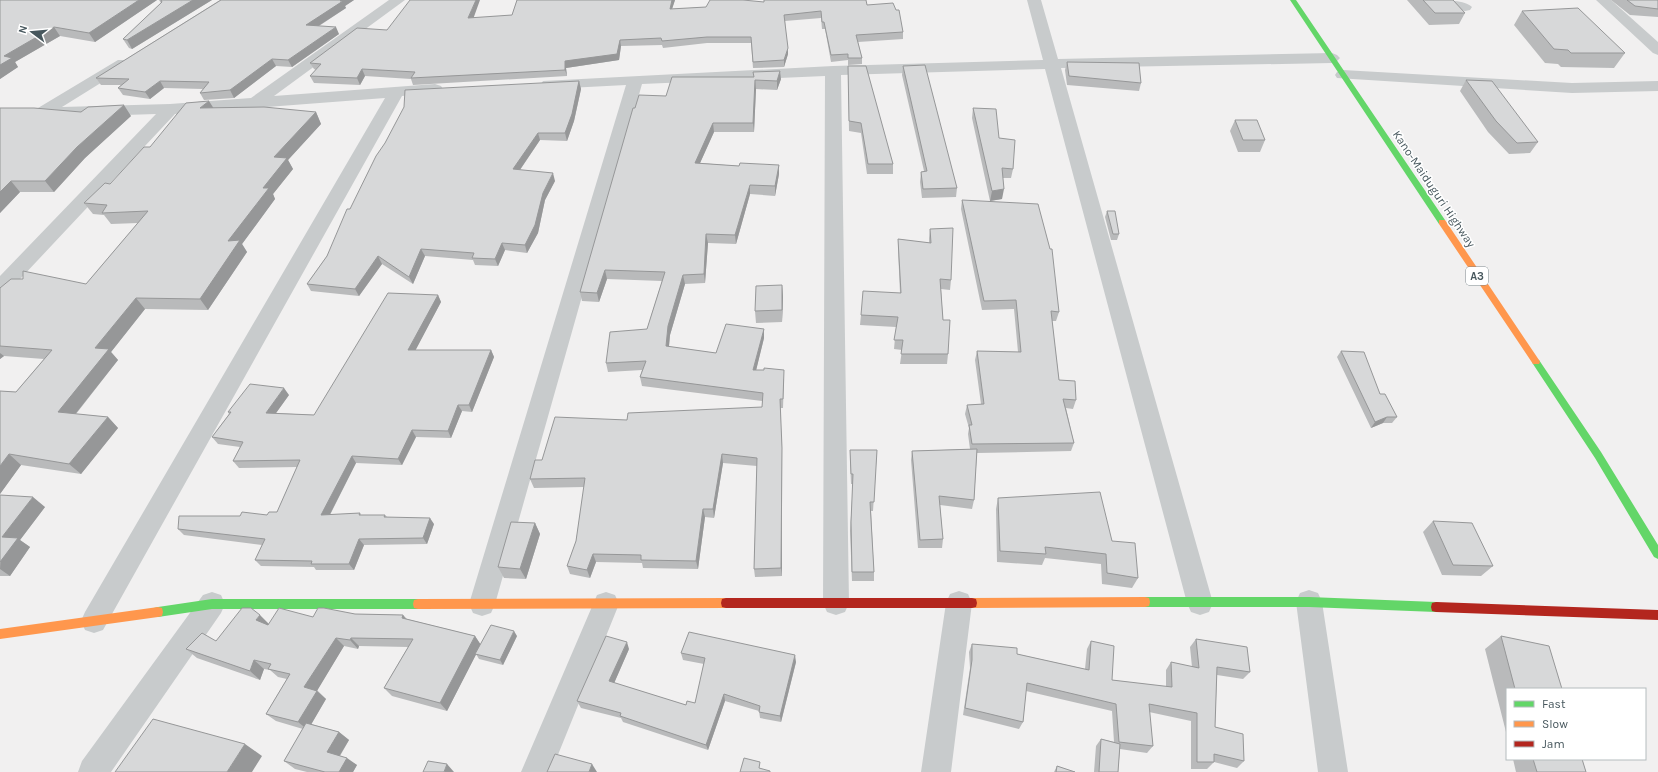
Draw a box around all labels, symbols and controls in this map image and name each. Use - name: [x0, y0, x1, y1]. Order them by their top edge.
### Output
- north arrow: [12, 12, 52, 52]
- text: N: [16, 24, 30, 35]
- street label: Kano-Maiduguri Highway: [1390, 128, 1479, 250]
- road number: A3: [1466, 267, 1488, 285]
- legend: [1506, 688, 1646, 760]
- text: Fast: [1542, 697, 1566, 711]
- text: Slow: [1542, 717, 1568, 731]
- text: Jam: [1542, 737, 1565, 751]

